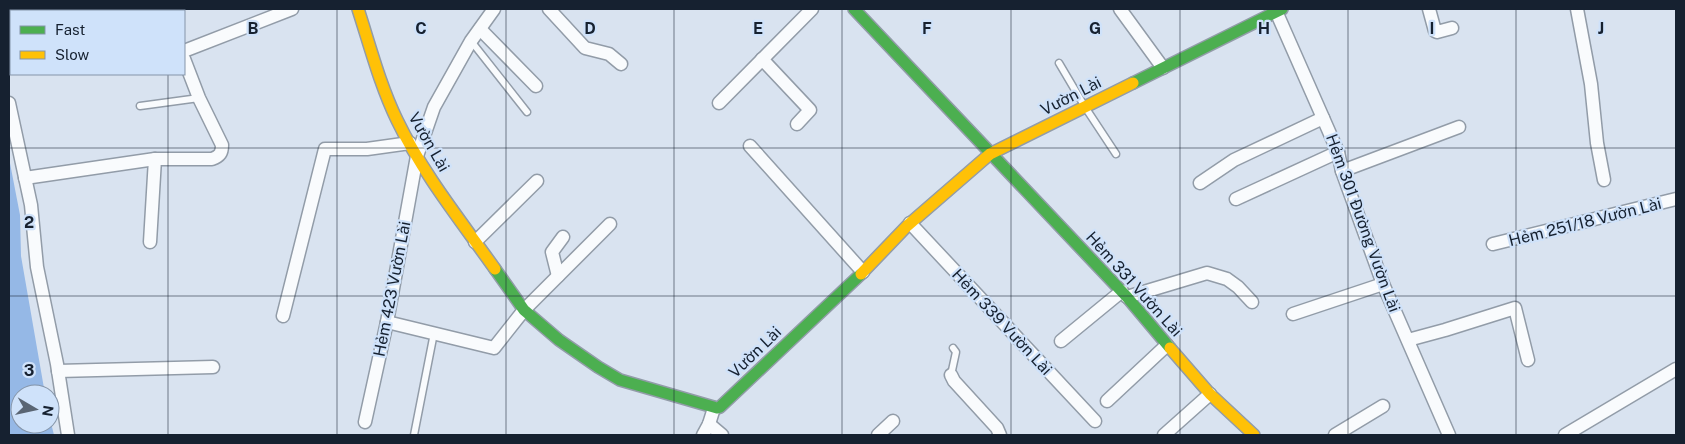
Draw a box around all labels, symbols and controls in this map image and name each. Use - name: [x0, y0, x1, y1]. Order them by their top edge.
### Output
- legend: [10, 10, 185, 75]
- text: B: [248, 19, 259, 38]
- text: C: [415, 19, 427, 38]
- text: D: [584, 19, 596, 38]
- text: E: [753, 19, 763, 38]
- text: F: [922, 19, 932, 38]
- text: G: [1089, 19, 1101, 38]
- text: H: [1258, 19, 1270, 38]
- text: I: [1430, 19, 1434, 38]
- text: J: [1598, 19, 1604, 38]
- text: Fast: [55, 21, 85, 38]
- text: Slow: [55, 46, 90, 63]
- street label: Vườn Lài: [1038, 73, 1104, 119]
- street label: Vườn Lài: [404, 109, 454, 175]
- street label: Hẻm 301 Đường Vườn Lài: [1322, 131, 1404, 315]
- street label: Hẻm 251/18 Vườn Lài: [1507, 194, 1663, 250]
- text: 2: [24, 213, 34, 232]
- street label: Hẻm 423 Vườn Lài: [370, 220, 414, 358]
- street label: Hẻm 331 Vườn Lài: [1082, 228, 1186, 340]
- street label: Hẻm 339 Vườn Lài: [948, 265, 1056, 379]
- street label: Vườn Lài: [725, 322, 785, 382]
- text: 3: [24, 361, 34, 380]
- north arrow: [10, 384, 60, 434]
- text: N: [39, 404, 57, 418]

